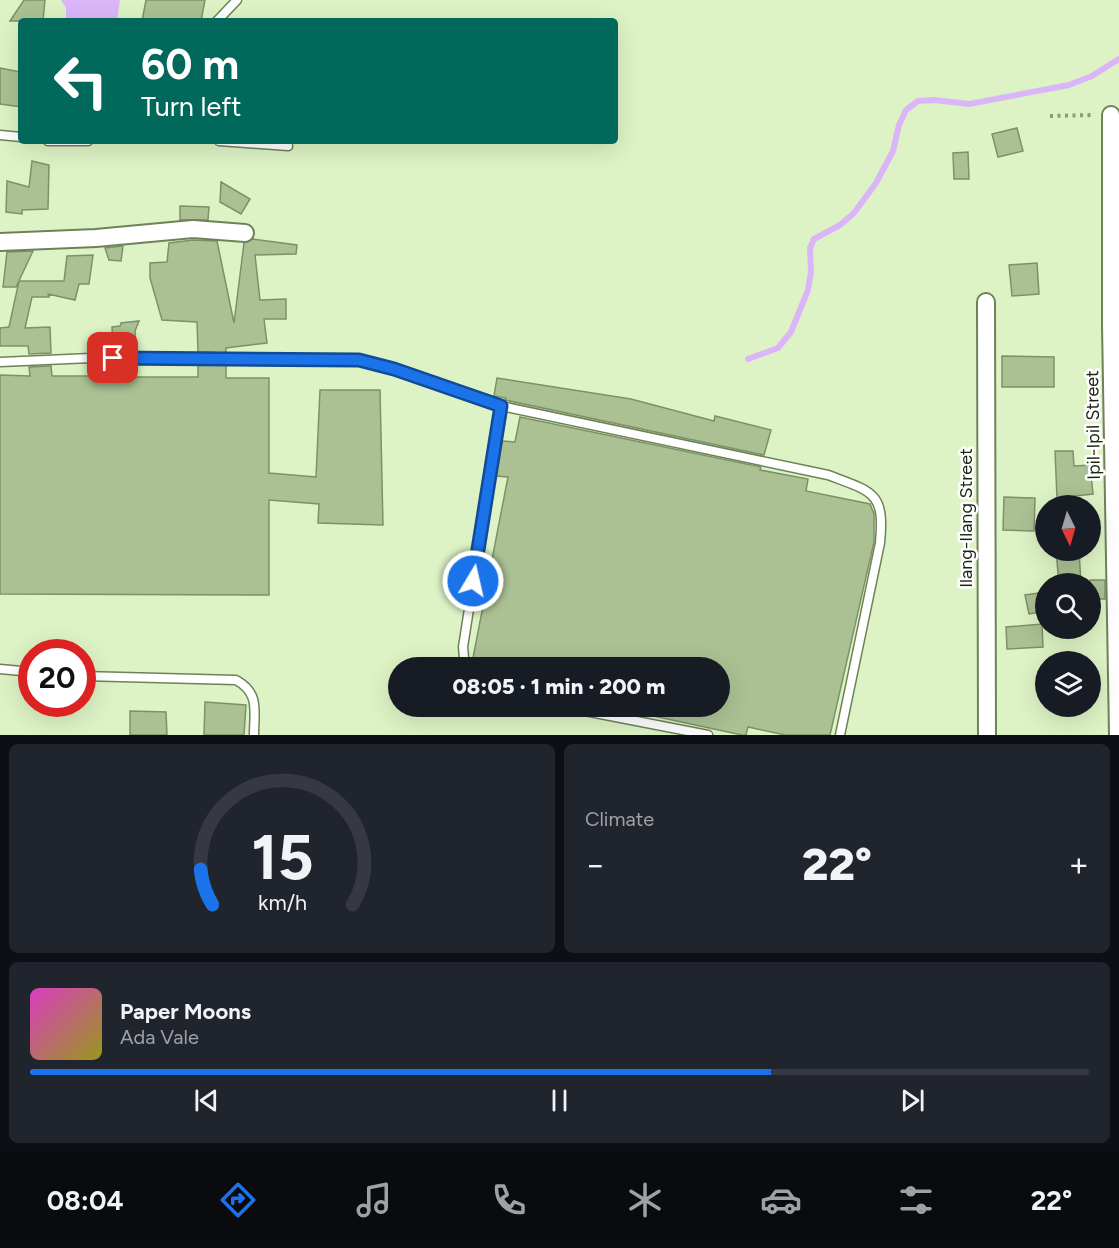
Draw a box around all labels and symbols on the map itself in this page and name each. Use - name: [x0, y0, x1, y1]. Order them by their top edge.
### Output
- pin: [87, 332, 138, 383]
- street label: Ipil-Ipil Street: [1081, 370, 1105, 480]
- street label: Ilang-Ilang Street: [955, 448, 977, 588]
- north arrow: [1035, 495, 1101, 561]
- position arrow: [441, 549, 505, 613]
- speed limit sign: 20: [18, 639, 96, 717]

